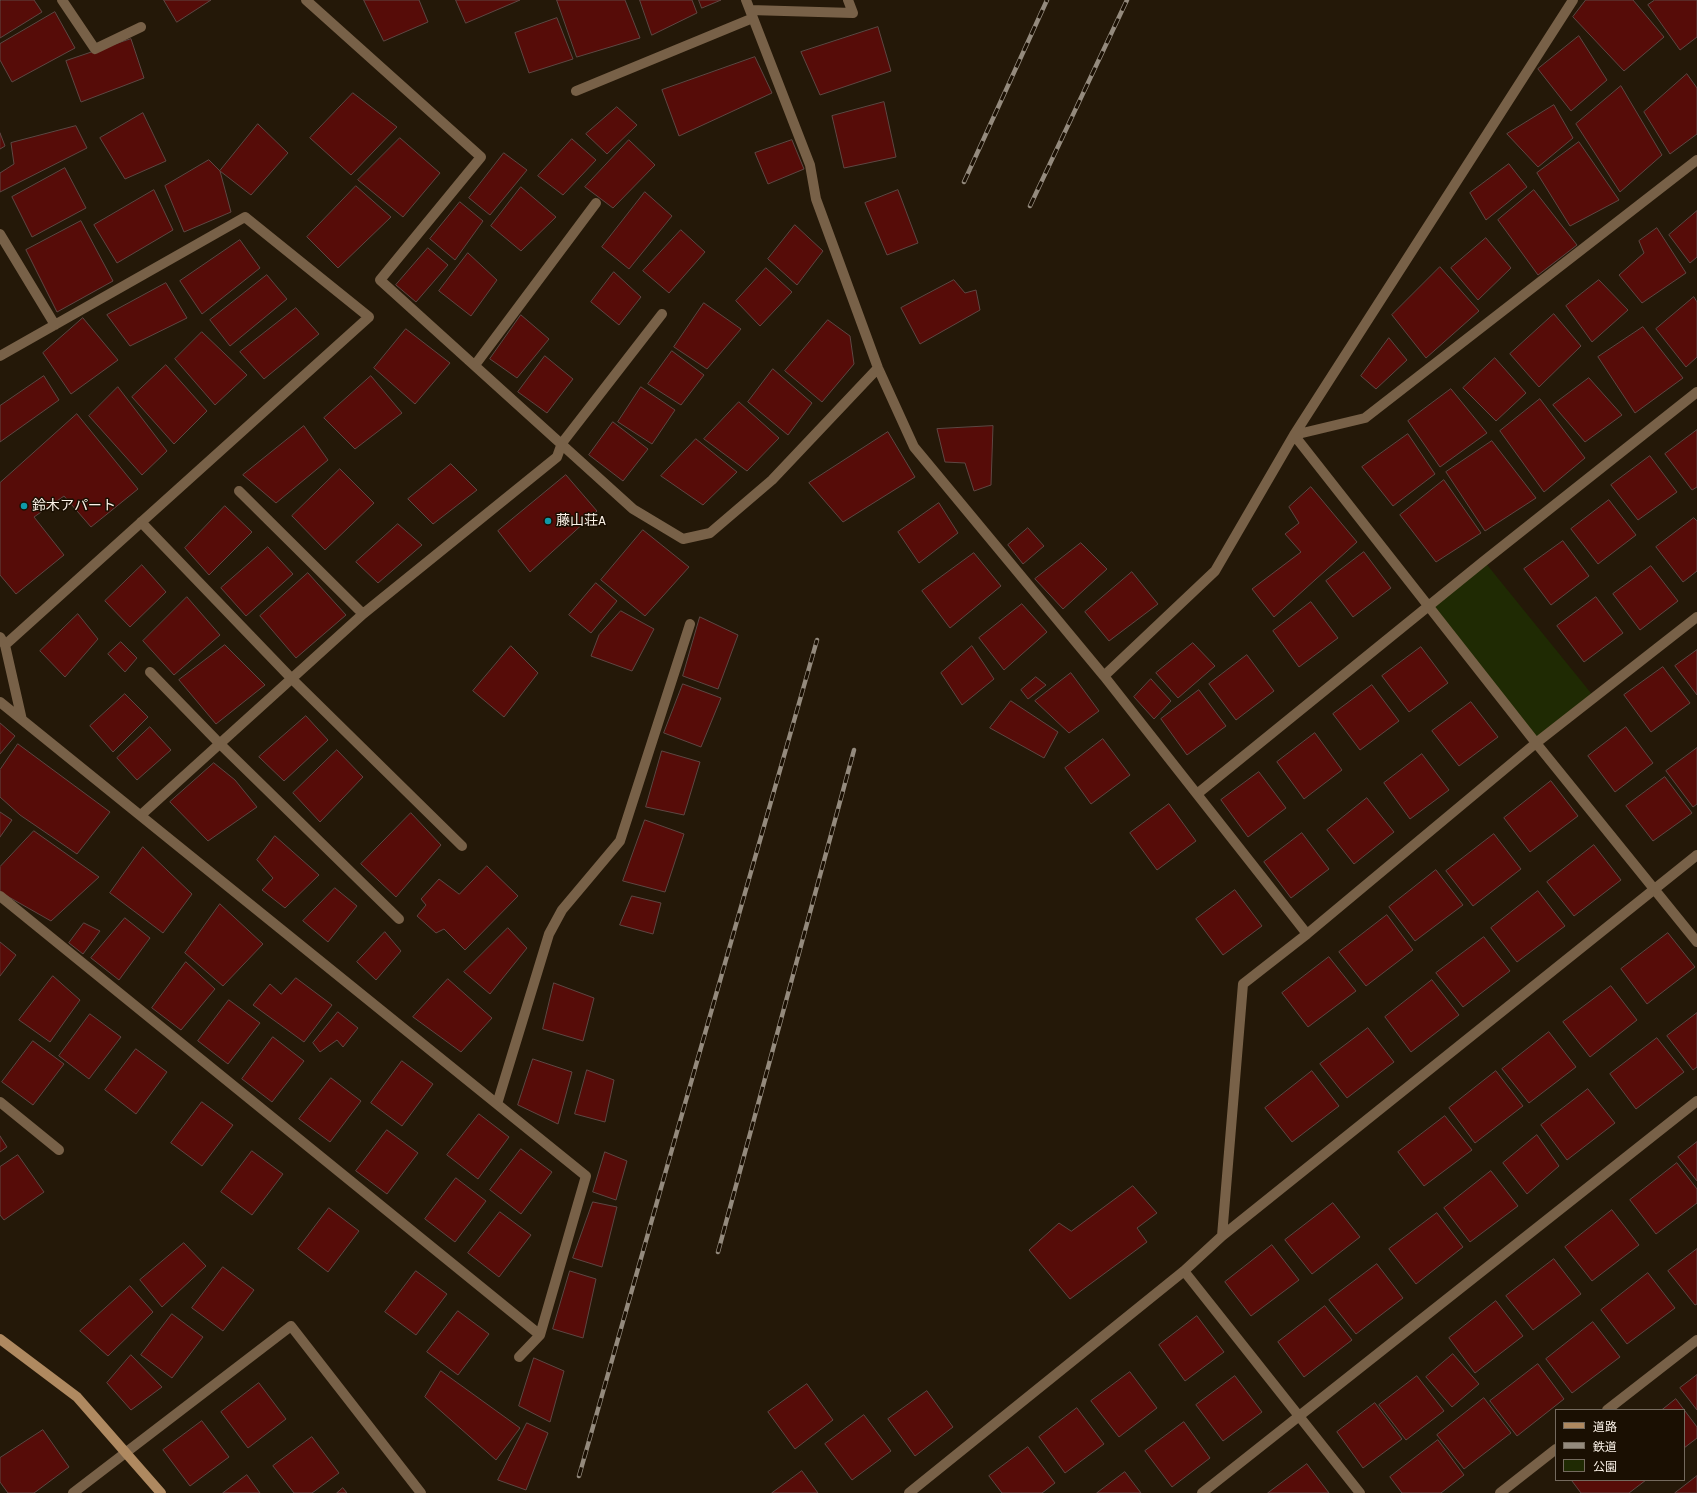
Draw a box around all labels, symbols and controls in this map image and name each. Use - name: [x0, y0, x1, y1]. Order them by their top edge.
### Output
- place label: 鈴木アパート: [32, 498, 116, 514]
- marker: 鈴木アパート: [19, 501, 29, 511]
- place label: 藤山荘A: [556, 513, 606, 529]
- marker: 藤山荘A: [543, 516, 553, 526]
- legend: [1555, 1409, 1685, 1481]
- text: 道路: [1593, 1420, 1617, 1434]
- text: 鉄道: [1593, 1440, 1617, 1454]
- text: 公園: [1593, 1460, 1617, 1474]

